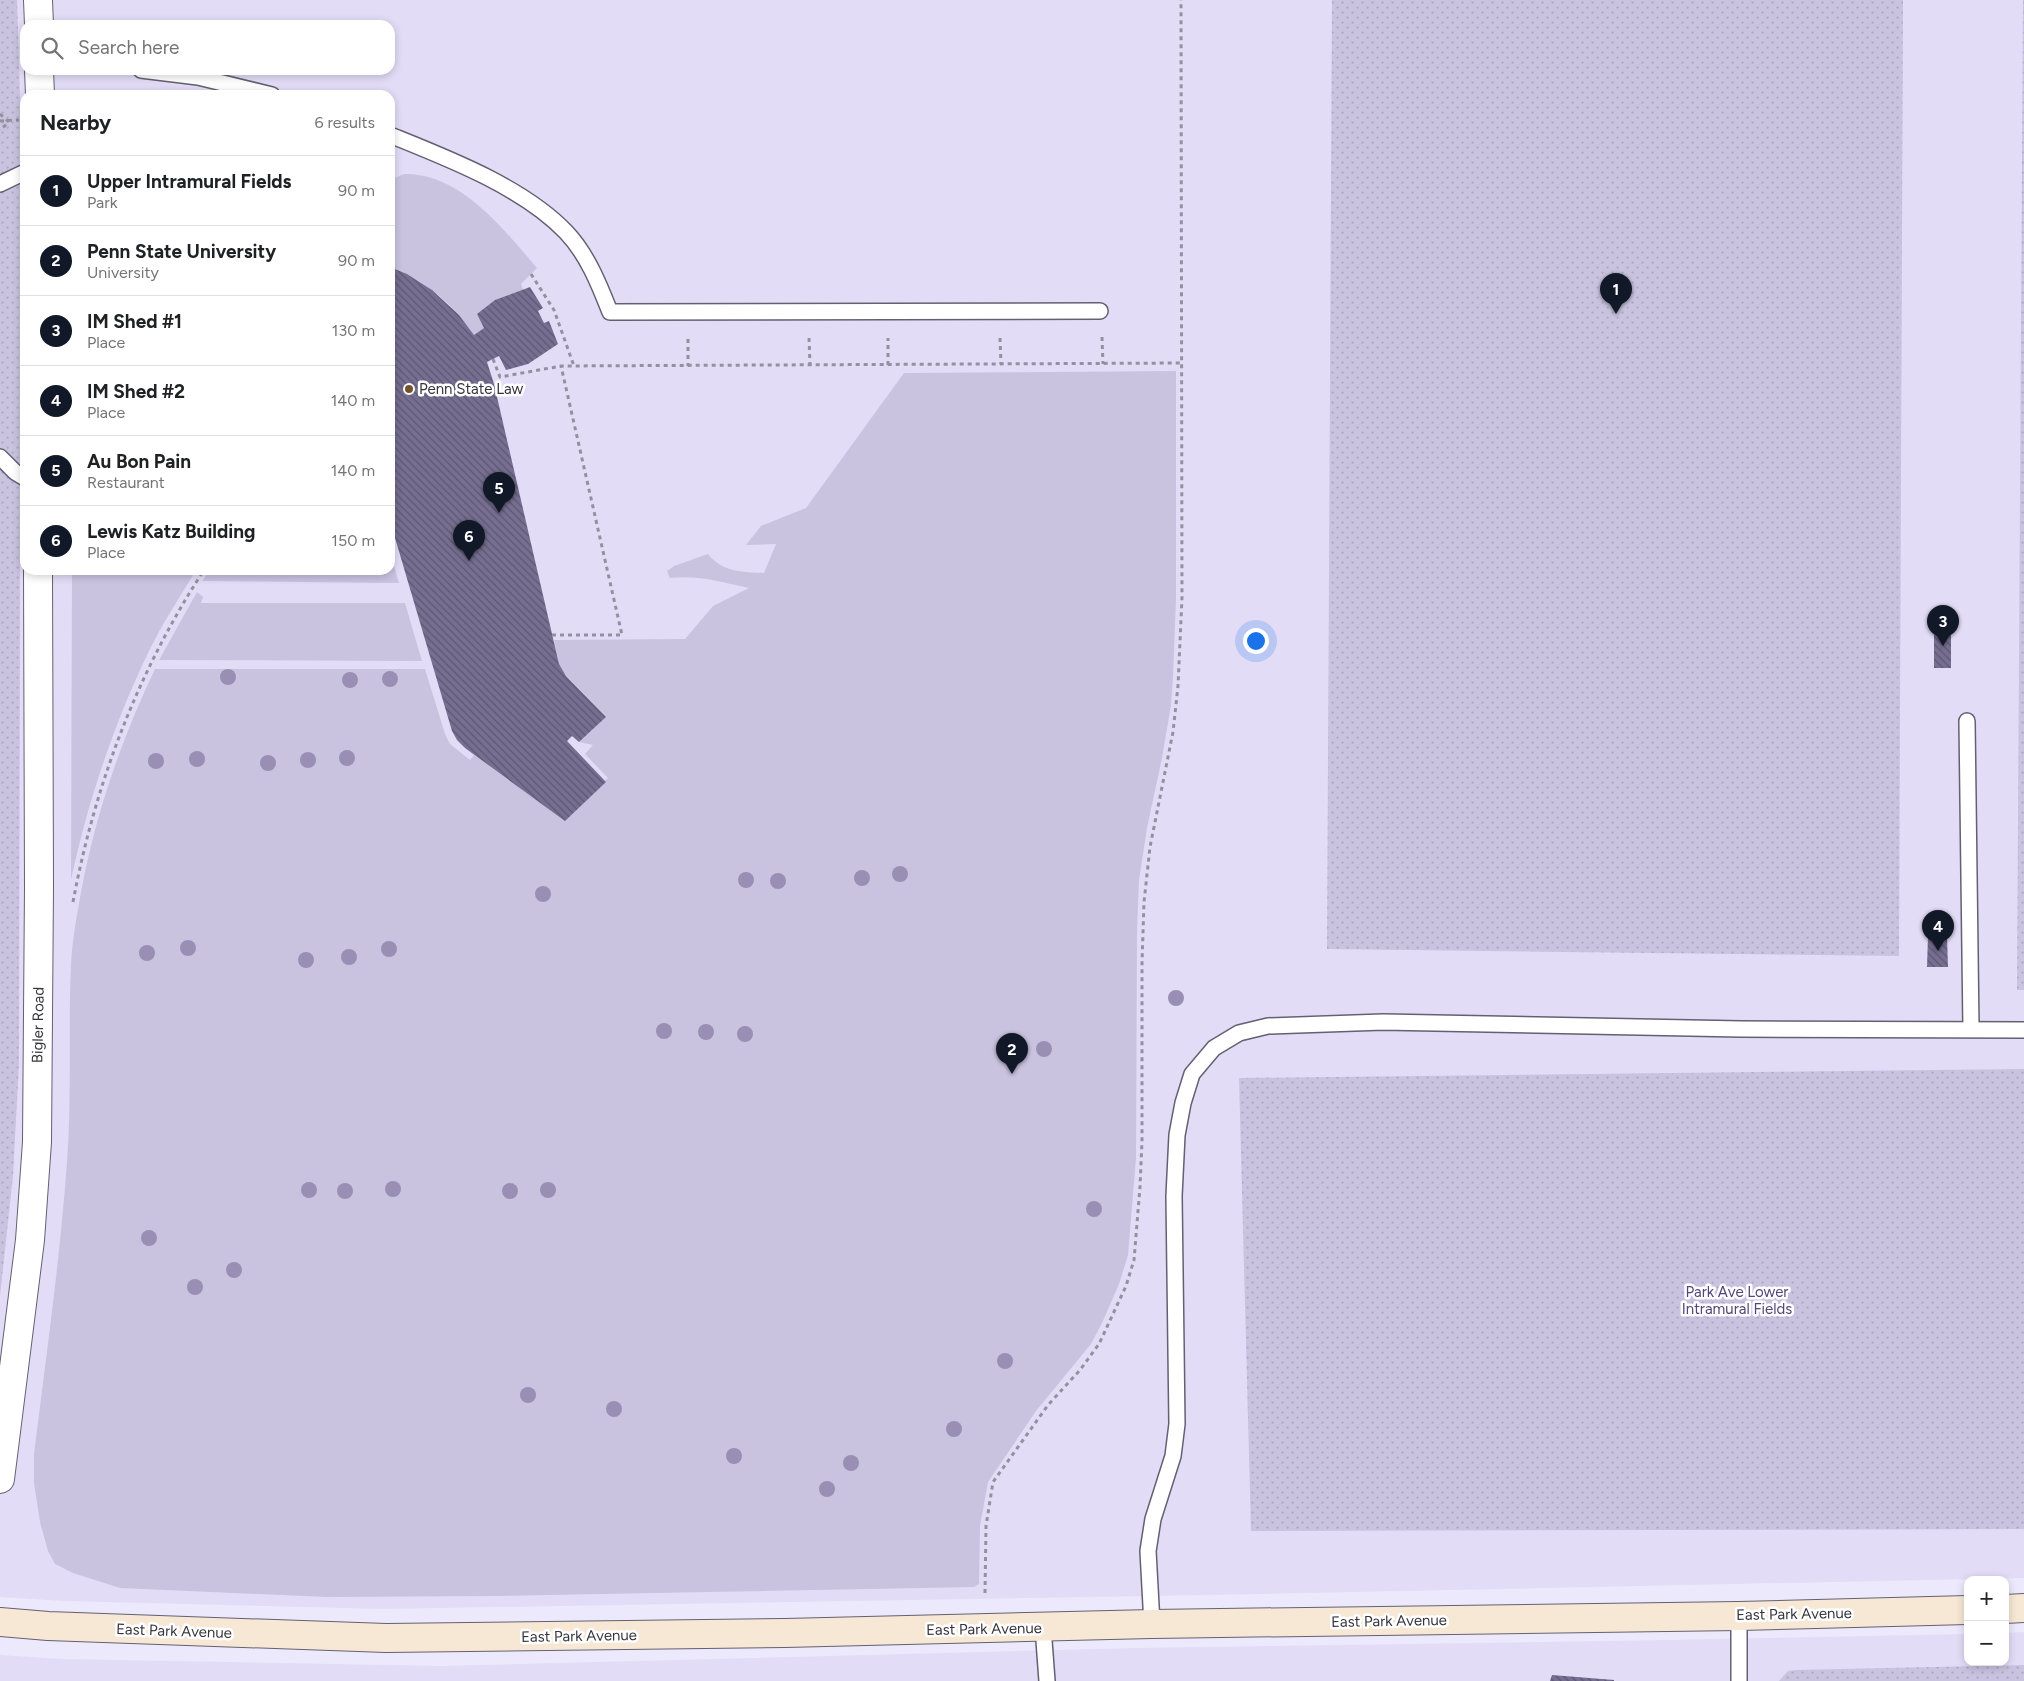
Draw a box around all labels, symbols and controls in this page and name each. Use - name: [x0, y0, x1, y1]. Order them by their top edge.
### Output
- search box: [20, 20, 395, 75]
- icon: search: [38, 34, 66, 62]
- text: Search here: [78, 36, 180, 59]
- text: Nearby: [40, 110, 111, 135]
- text: 6 results: [314, 113, 375, 132]
- text: Upper Intramural Fields: [87, 170, 291, 193]
- text: 1: [53, 181, 59, 200]
- text: 90 m: [338, 181, 375, 200]
- text: Park: [87, 193, 117, 212]
- text: Penn State University: [87, 240, 276, 263]
- text: 2: [51, 251, 61, 270]
- text: 90 m: [338, 251, 375, 270]
- text: University: [87, 263, 159, 282]
- pin: 1: [1600, 273, 1632, 314]
- text: IM Shed #1: [87, 310, 182, 333]
- text: 3: [52, 321, 60, 340]
- text: 130 m: [332, 321, 375, 340]
- text: Place: [87, 333, 125, 352]
- text: IM Shed #2: [87, 380, 185, 403]
- place label: Penn State Law: [419, 380, 524, 398]
- marker: Penn State Law: [403, 383, 415, 395]
- text: 4: [51, 391, 61, 410]
- text: 140 m: [331, 391, 375, 410]
- text: Place: [87, 403, 125, 422]
- text: Au Bon Pain: [87, 450, 191, 473]
- text: 5: [51, 461, 61, 480]
- text: 140 m: [331, 461, 375, 480]
- pin: 5: [483, 472, 515, 513]
- text: Restaurant: [87, 473, 165, 492]
- text: Lewis Katz Building: [87, 520, 256, 543]
- pin: 6: [453, 520, 485, 561]
- text: 6: [51, 531, 61, 550]
- text: 150 m: [331, 531, 375, 550]
- text: Place: [87, 543, 125, 562]
- pin: 3: [1927, 605, 1959, 646]
- your location: [1243, 628, 1269, 654]
- pin: 4: [1922, 910, 1954, 951]
- street label: Bigler Road: [28, 987, 48, 1063]
- pin: 2: [996, 1033, 1028, 1074]
- park label: Park Ave Lower Intramural Fields: [1682, 1283, 1792, 1318]
- map controls: [1964, 1576, 2009, 1666]
- button: +: [1964, 1576, 2009, 1621]
- street label: East Park Avenue: [1736, 1604, 1852, 1624]
- street label: East Park Avenue: [1331, 1611, 1447, 1631]
- street label: East Park Avenue: [926, 1619, 1042, 1639]
- street label: East Park Avenue: [116, 1620, 232, 1642]
- button: −: [1964, 1621, 2009, 1666]
- street label: East Park Avenue: [521, 1626, 637, 1646]

